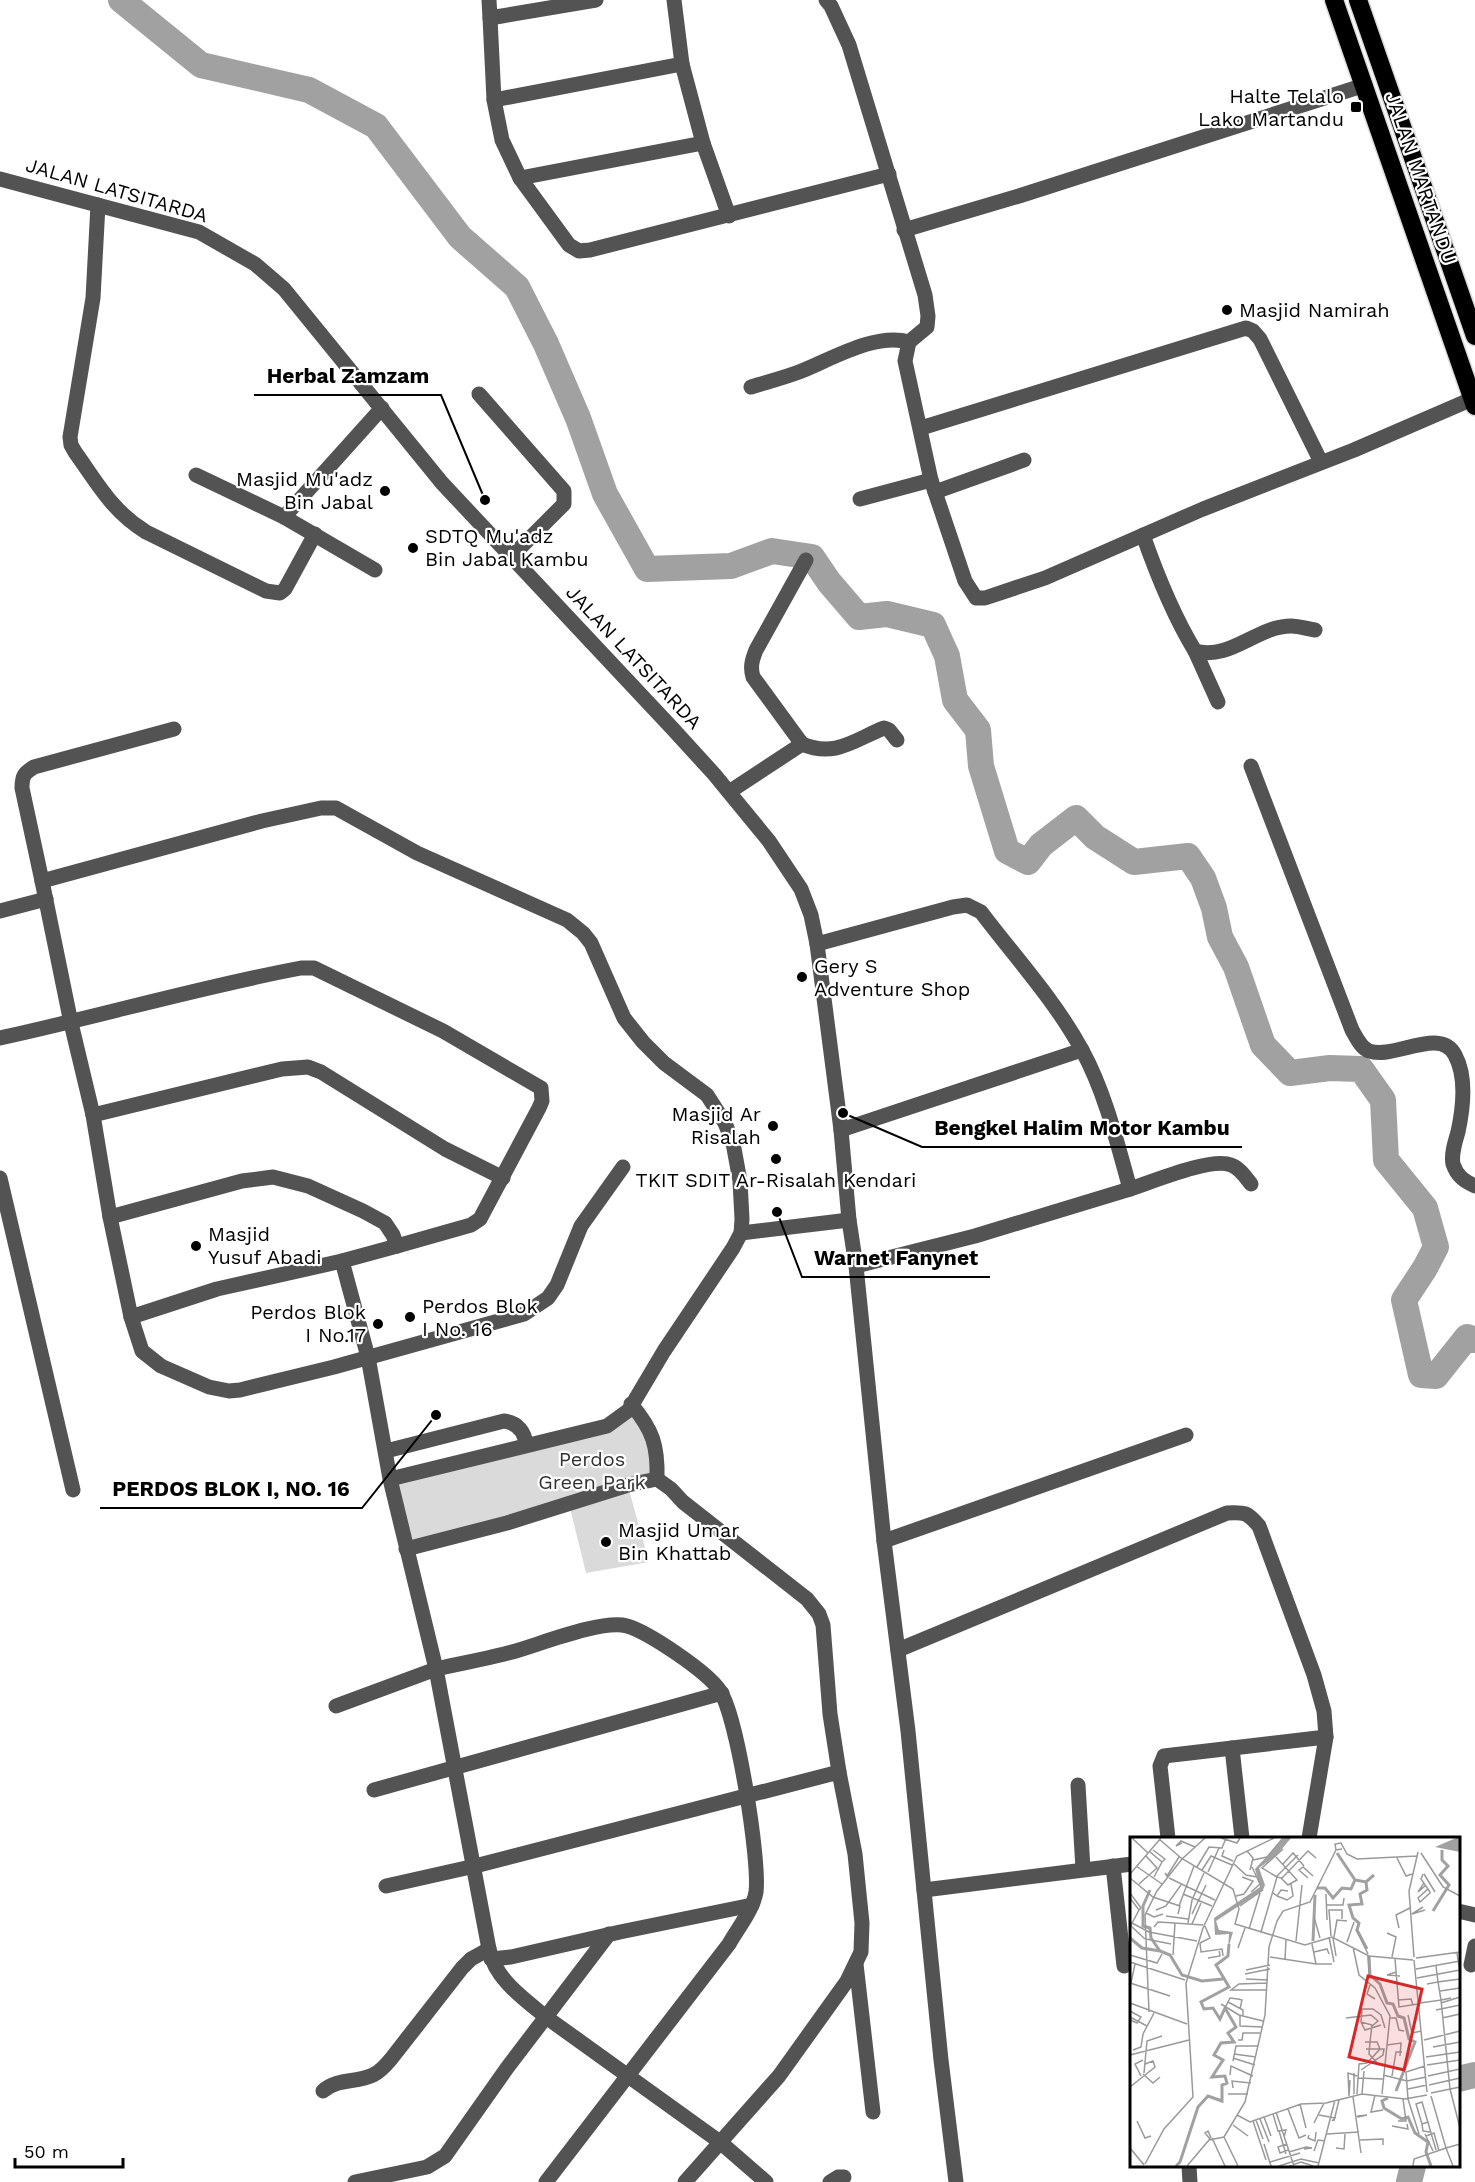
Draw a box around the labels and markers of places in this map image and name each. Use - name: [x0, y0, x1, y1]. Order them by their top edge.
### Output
- place label: Halte Telalo Lako Martandu: [1198, 84, 1344, 131]
- marker: Halte Telalo Lako Martandu: [1349, 100, 1363, 114]
- place label: Masjid Namirah: [1239, 298, 1390, 322]
- marker: Masjid Namirah: [1220, 303, 1234, 317]
- callout: Herbal Zamzam: [254, 356, 441, 395]
- place label: Masjid Mu'adz Bin Jabal: [236, 467, 373, 514]
- marker: Masjid Mu'adz Bin Jabal: [378, 484, 392, 498]
- place label: SDTQ Mu'adz Bin Jabal Kambu: [425, 524, 589, 571]
- marker: SDTQ Mu'adz Bin Jabal Kambu: [406, 541, 420, 555]
- place label: Gery S Adventure Shop: [814, 954, 970, 1001]
- marker: Gery S Adventure Shop: [795, 970, 809, 984]
- place label: Masjid Ar Risalah: [672, 1102, 761, 1149]
- callout: Bengkel Halim Motor Kambu: [922, 1108, 1242, 1147]
- marker: Masjid Ar Risalah: [766, 1119, 780, 1133]
- marker: TKIT SDIT Ar-Risalah Kendari: [769, 1152, 783, 1166]
- place label: TKIT SDIT Ar-Risalah Kendari: [636, 1168, 916, 1192]
- place label: Masjid Yusuf Abadi: [208, 1222, 322, 1269]
- callout: Warnet Fanynet: [802, 1238, 990, 1277]
- marker: Masjid Yusuf Abadi: [189, 1239, 203, 1253]
- place label: Perdos Blok I No. 16: [422, 1294, 538, 1341]
- place label: Perdos Blok I No.17: [250, 1300, 366, 1347]
- marker: Perdos Blok I No. 16: [403, 1310, 417, 1324]
- marker: Perdos Blok I No.17: [371, 1317, 385, 1331]
- callout: PERDOS BLOK I, NO. 16: [100, 1469, 362, 1508]
- place label: Masjid Umar Bin Khattab: [618, 1518, 739, 1565]
- marker: Masjid Umar Bin Khattab: [599, 1535, 613, 1549]

